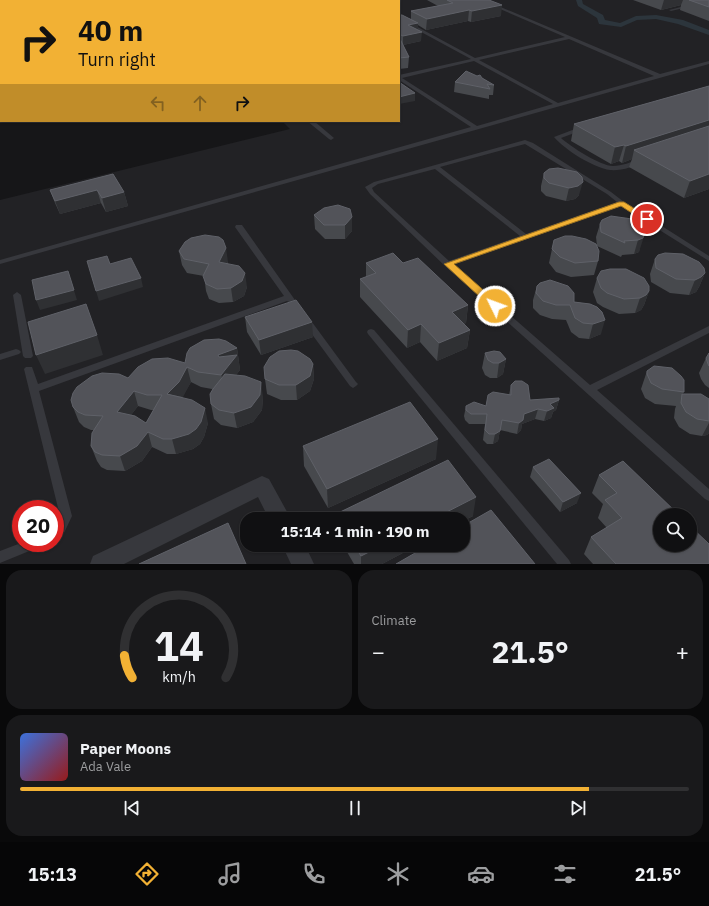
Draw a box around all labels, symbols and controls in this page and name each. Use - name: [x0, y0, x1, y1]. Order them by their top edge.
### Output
- text: 40 m: [78, 12, 143, 49]
- icon: right: [12, 16, 64, 68]
- text: Turn right: [78, 48, 156, 71]
- icon: left: [147, 92, 169, 114]
- icon: ahead: [189, 92, 211, 114]
- icon: right: [231, 92, 253, 114]
- pin: [630, 202, 664, 236]
- icon: arrive: [636, 208, 658, 230]
- position arrow: [474, 285, 516, 327]
- speed limit sign: 20: [12, 500, 64, 552]
- map controls: [653, 508, 697, 552]
- button: search: [653, 508, 697, 552]
- text: 15:14 · 1 min · 190 m: [281, 522, 429, 541]
- text: Climate: [372, 612, 416, 629]
- text: 14: [154, 617, 204, 671]
- text: 21.5°: [492, 632, 569, 671]
- text: −: [372, 637, 385, 666]
- text: +: [676, 637, 689, 666]
- text: km/h: [162, 666, 196, 685]
- text: Paper Moons: [80, 739, 171, 758]
- text: Ada Vale: [80, 758, 131, 775]
- icon: previous: [121, 797, 143, 819]
- icon: pause: [344, 797, 366, 819]
- icon: next: [567, 797, 589, 819]
- icon: directions: [133, 860, 161, 888]
- icon: music: [216, 860, 244, 888]
- icon: phone: [300, 860, 328, 888]
- icon: climate: [384, 860, 412, 888]
- icon: car: [467, 860, 495, 888]
- icon: filters: [551, 860, 579, 888]
- text: 15:13: [28, 863, 77, 886]
- text: 21.5°: [635, 863, 681, 886]

